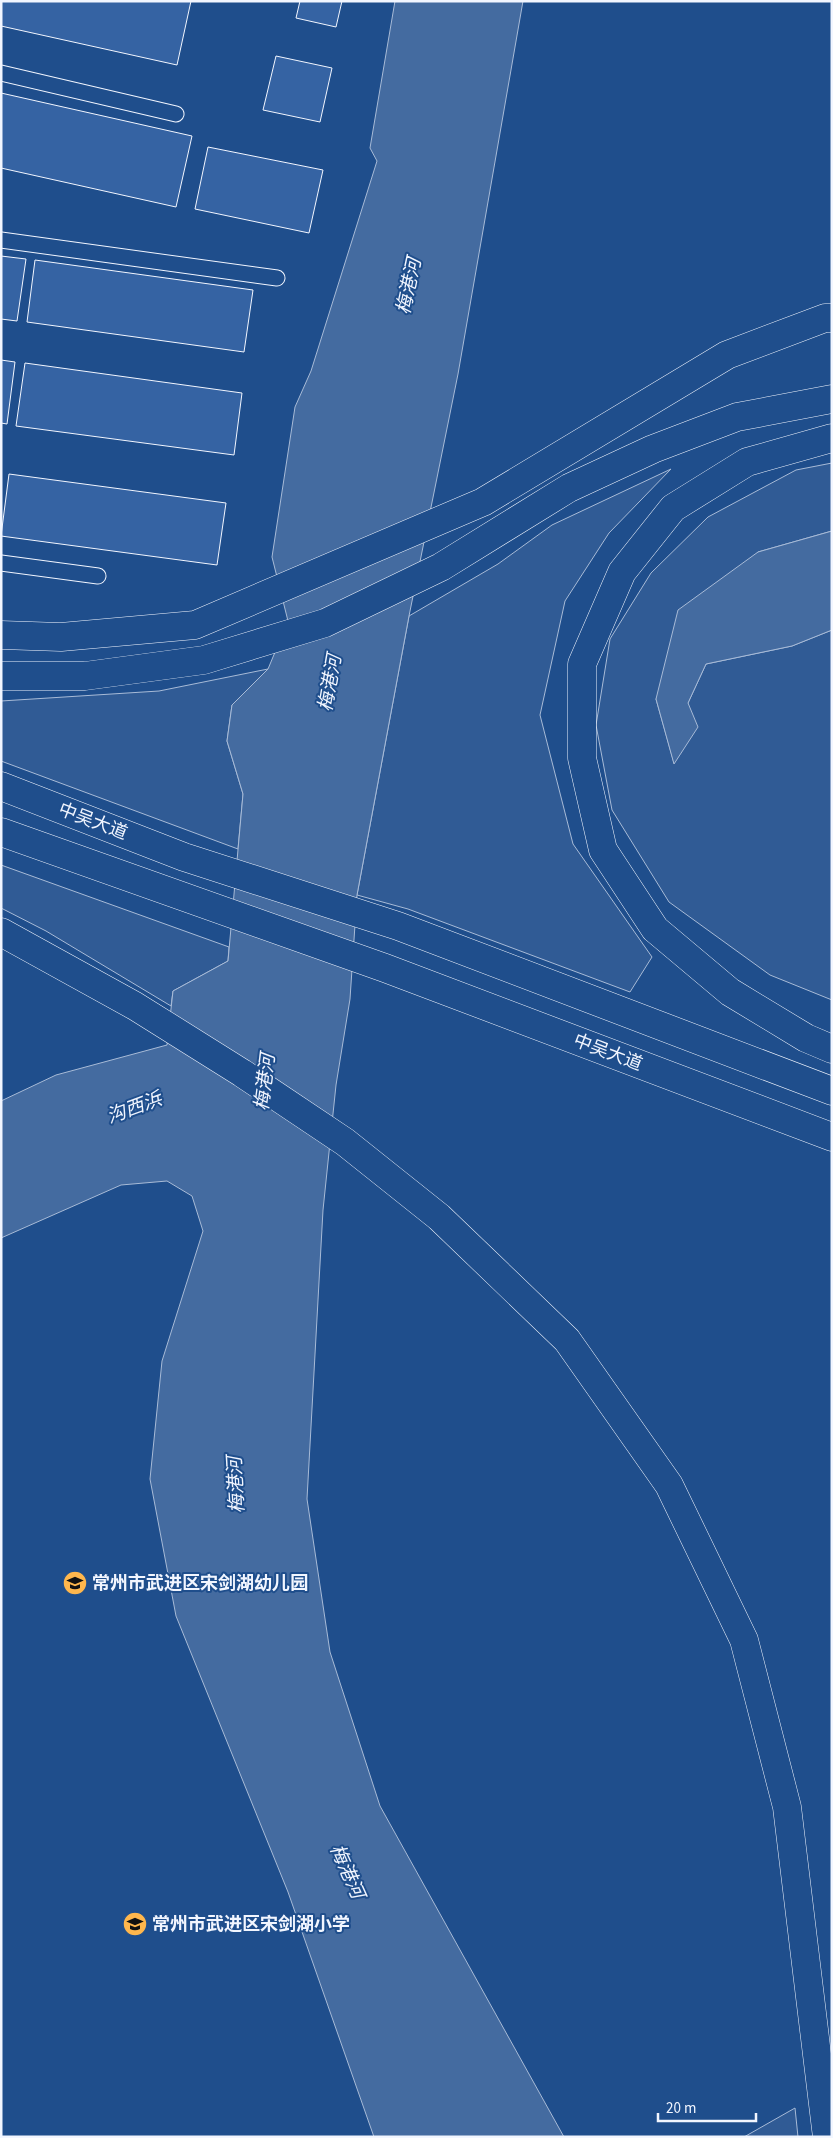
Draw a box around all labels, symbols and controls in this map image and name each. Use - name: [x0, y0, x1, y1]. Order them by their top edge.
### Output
- water label: 梅港河: [390, 252, 429, 317]
- water label: 梅港河: [312, 649, 349, 714]
- street label: 中吴大道: [55, 797, 131, 846]
- street label: 中吴大道: [570, 1028, 646, 1077]
- water label: 梅港河: [249, 1048, 283, 1112]
- water label: 沟西浜: [103, 1085, 168, 1131]
- water label: 梅港河: [221, 1452, 251, 1514]
- school or university icon: 常州市武进区宋剑湖幼儿园: [62, 1570, 88, 1596]
- place label: 常州市武进区宋剑湖幼儿园: [92, 1571, 308, 1596]
- water label: 梅港河: [323, 1840, 372, 1907]
- school or university icon: 常州市武进区宋剑湖小学: [122, 1911, 148, 1937]
- place label: 常州市武进区宋剑湖小学: [152, 1912, 350, 1937]
- scale bar: [658, 2090, 756, 2122]
- text: 20 m: [666, 2098, 696, 2119]

